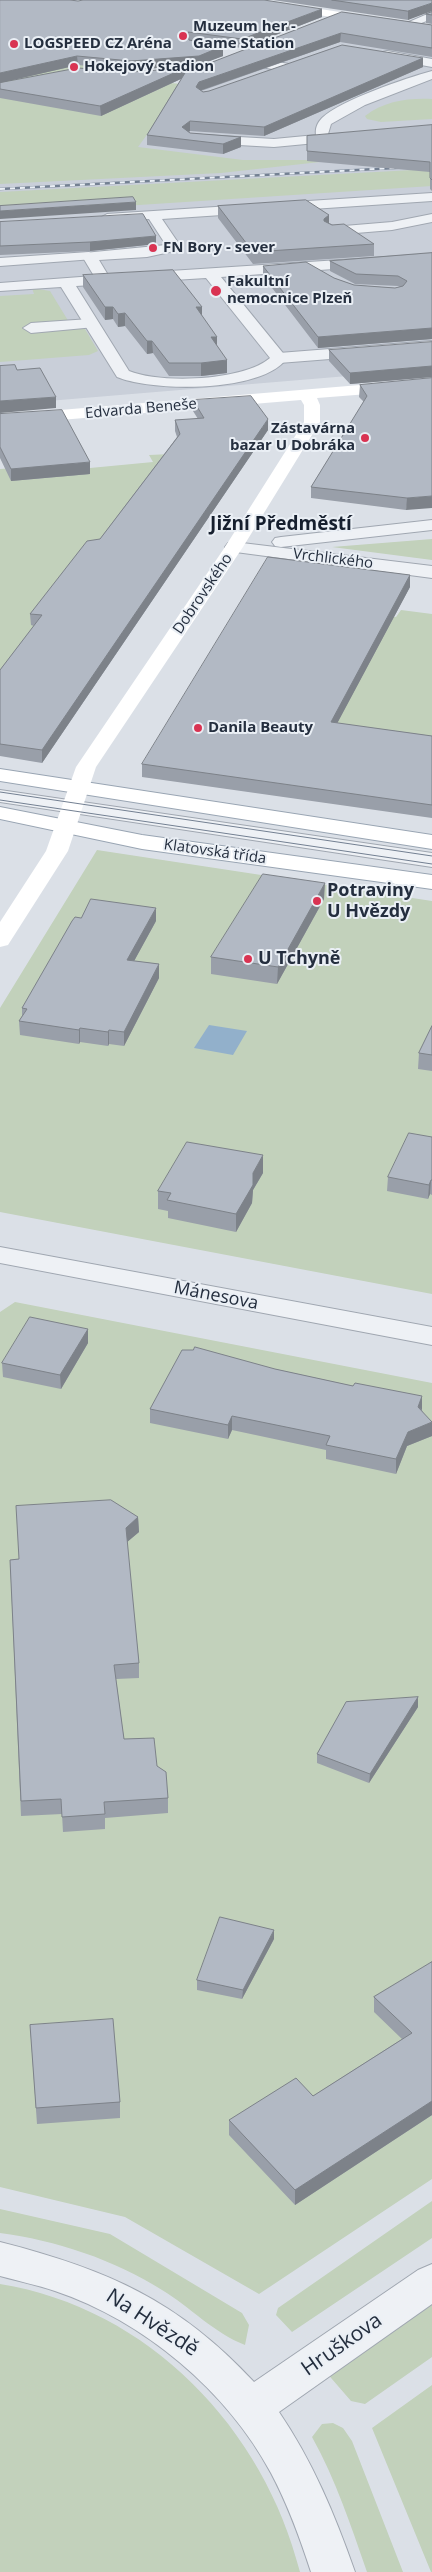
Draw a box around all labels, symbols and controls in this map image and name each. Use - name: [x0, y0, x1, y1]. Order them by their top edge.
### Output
- place label: Muzeum her - Game Station: [193, 18, 296, 53]
- marker: Muzeum her - Game Station: [177, 30, 189, 42]
- place label: LOGSPEED CZ Aréna: [24, 35, 172, 53]
- marker: LOGSPEED CZ Aréna: [8, 38, 20, 50]
- place label: Hokejový stadion: [84, 58, 214, 76]
- marker: Hokejový stadion: [68, 61, 80, 73]
- place label: FN Bory - sever: [163, 239, 275, 257]
- marker: FN Bory - sever: [147, 242, 159, 254]
- place label: Fakultní nemocnice Plzeň: [227, 273, 352, 308]
- marker: Fakultní nemocnice Plzeň: [209, 284, 223, 298]
- street label: Edvarda Beneše: [84, 395, 198, 423]
- place label: Zástavárna bazar U Dobráka: [230, 420, 355, 455]
- marker: Zástavárna bazar U Dobráka: [359, 432, 371, 444]
- district label: Jižní Předměstí: [210, 514, 352, 536]
- street label: Vrchlického: [292, 545, 374, 573]
- street label: Dobrovského: [169, 550, 237, 638]
- place label: Danila Beauty: [208, 719, 313, 737]
- marker: Danila Beauty: [192, 722, 204, 734]
- street label: Klatovská třída: [163, 836, 267, 868]
- place label: Potraviny U Hvězdy: [327, 880, 414, 922]
- marker: Potraviny U Hvězdy: [311, 895, 323, 907]
- place label: U Tchyně: [258, 948, 340, 970]
- marker: U Tchyně: [242, 953, 254, 965]
- street label: Mánesova: [172, 1277, 260, 1315]
- street label: Na Hvězdě: [101, 2284, 203, 2362]
- street label: Hruškova: [297, 2308, 387, 2382]

